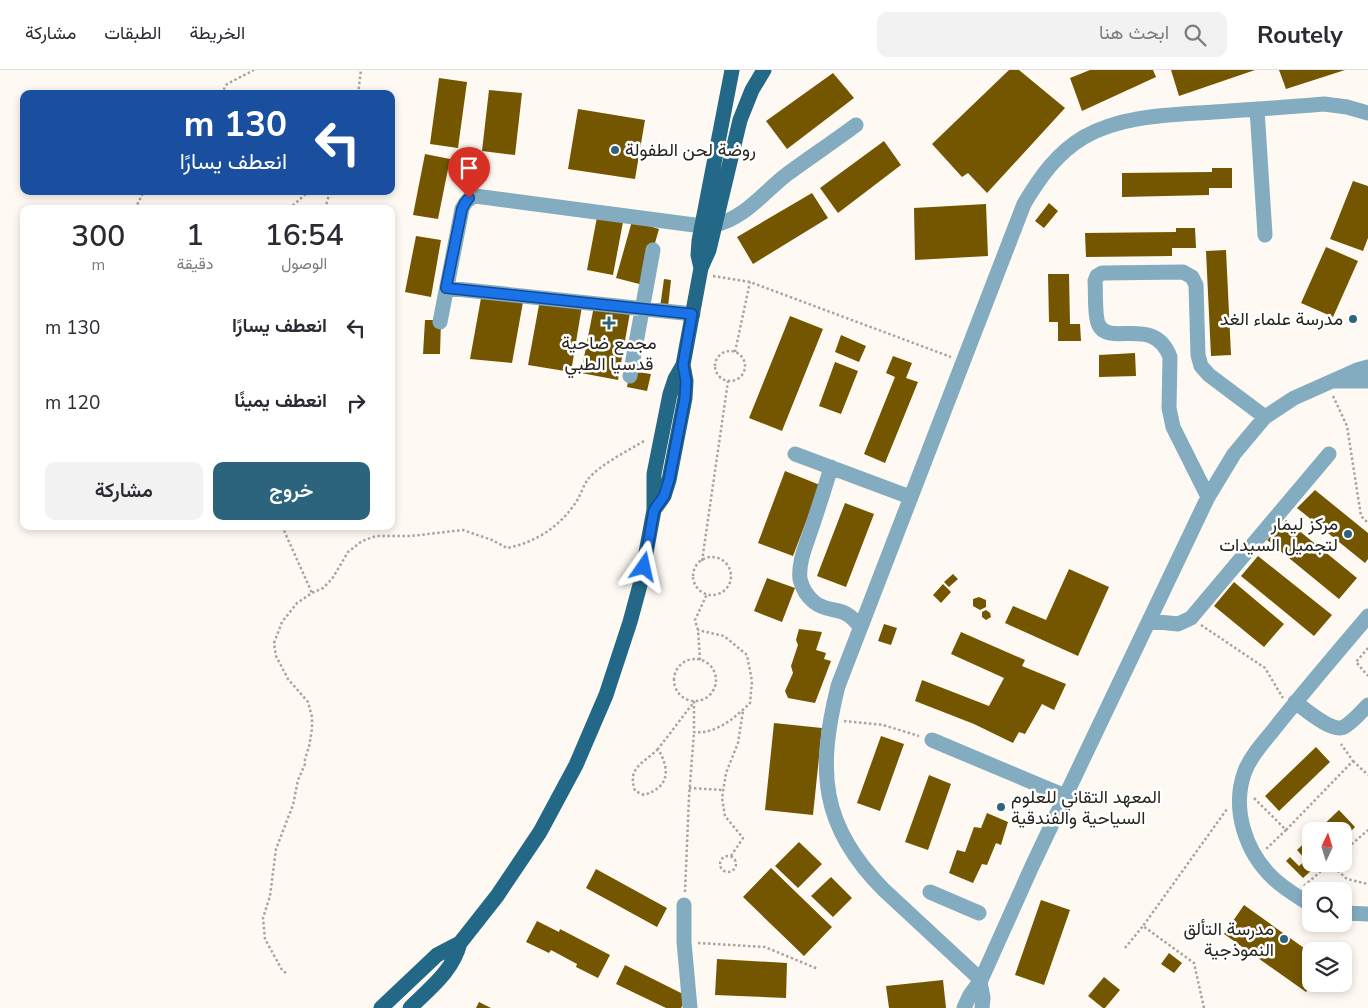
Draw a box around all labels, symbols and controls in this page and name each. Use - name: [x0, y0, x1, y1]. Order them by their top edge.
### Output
- search box: [877, 12, 1227, 57]
- text: Routely: [1257, 19, 1343, 51]
- text: ابحث هنا: [1099, 20, 1169, 46]
- text: مشاركة: [25, 21, 76, 45]
- text: الطبقات: [104, 21, 161, 45]
- text: الخريطة: [189, 21, 245, 45]
- icon: search: [1181, 21, 1209, 49]
- text: 130 m: [184, 101, 287, 148]
- icon: left: [305, 110, 370, 175]
- place label: روضة لحن الطفولة: [625, 138, 756, 162]
- marker: روضة لحن الطفولة: [609, 144, 621, 156]
- text: انعطف يسارًا: [180, 147, 287, 177]
- pin: [448, 147, 490, 198]
- icon: arrive: [455, 154, 483, 182]
- text: 1: [186, 215, 204, 256]
- text: 16:54: [265, 215, 344, 256]
- text: 300: [71, 216, 125, 257]
- text: دقيقة: [176, 253, 213, 275]
- text: الوصول: [281, 253, 327, 275]
- text: m: [91, 254, 105, 276]
- place label: مدرسة علماء الغد: [1220, 307, 1343, 331]
- text: انعطف يسارًا: [232, 313, 327, 339]
- marker: مدرسة علماء الغد: [1347, 313, 1359, 325]
- icon: left: [342, 314, 370, 342]
- text: 130 m: [45, 315, 100, 341]
- marker: مجمع ضاحية قدسيا الطبي: [602, 316, 616, 330]
- place label: مجمع ضاحية قدسيا الطبي: [561, 331, 657, 379]
- text: انعطف يمينًا: [234, 388, 327, 414]
- icon: right: [342, 389, 370, 417]
- text: 120 m: [45, 390, 100, 416]
- button: مشاركة: [45, 462, 203, 520]
- button: خروج: [213, 462, 370, 520]
- place label: مركز ليمار لتجميل السيدات: [1219, 512, 1338, 557]
- marker: مركز ليمار لتجميل السيدات: [1342, 528, 1354, 540]
- position arrow: [617, 540, 669, 592]
- place label: المعهد التقاني للعلوم السياحية والفندقية: [1011, 785, 1161, 830]
- marker: المعهد التقاني للعلوم السياحية والفندقية: [995, 801, 1007, 813]
- north arrow: [1302, 822, 1352, 872]
- map controls: [1302, 822, 1352, 992]
- button: search: [1302, 882, 1352, 932]
- place label: مدرسة التألق النموذجية: [1183, 917, 1274, 962]
- marker: مدرسة التألق النموذجية: [1278, 933, 1290, 945]
- button: layers: [1302, 942, 1352, 992]

